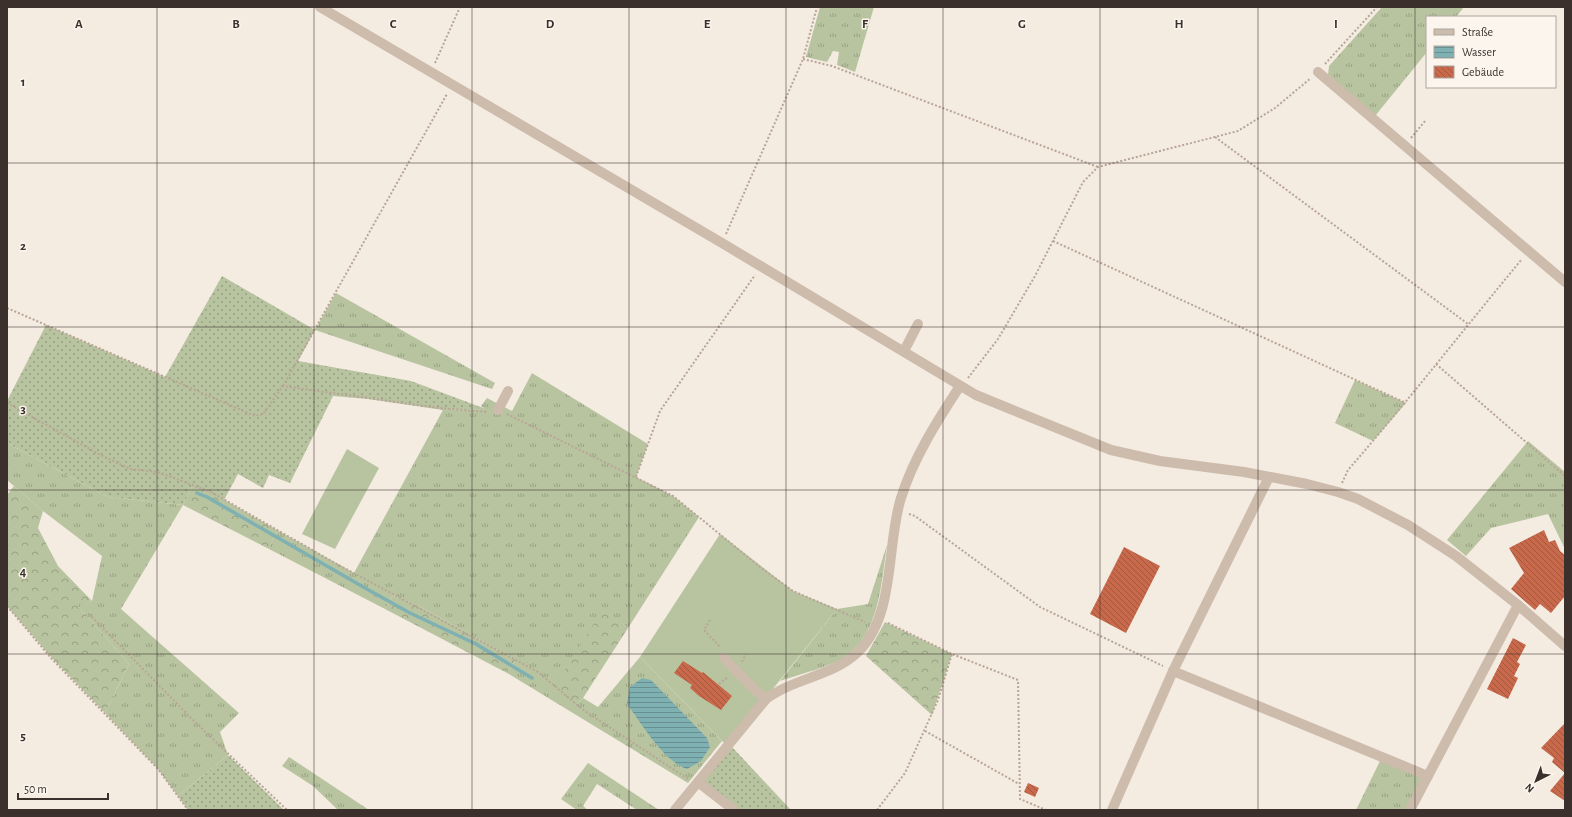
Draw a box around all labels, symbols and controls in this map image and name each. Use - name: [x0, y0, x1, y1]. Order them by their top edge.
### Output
- legend: [1426, 16, 1556, 88]
- text: A: [75, 18, 83, 31]
- text: B: [232, 18, 240, 31]
- text: C: [390, 18, 397, 31]
- text: D: [546, 18, 555, 31]
- text: E: [704, 18, 711, 31]
- text: F: [862, 18, 869, 31]
- text: G: [1018, 18, 1026, 31]
- text: H: [1174, 18, 1184, 31]
- text: I: [1334, 18, 1338, 31]
- text: Straße: [1462, 26, 1493, 38]
- text: Wasser: [1462, 46, 1496, 58]
- text: Gebäude: [1462, 66, 1504, 78]
- text: 1: [21, 76, 25, 89]
- text: 2: [20, 240, 26, 253]
- text: 3: [20, 403, 26, 416]
- text: 4: [20, 566, 27, 579]
- text: 5: [20, 730, 26, 743]
- north arrow: [1516, 761, 1556, 801]
- scale bar: [18, 775, 108, 801]
- text: N: [1523, 781, 1536, 795]
- text: 50 m: [24, 783, 47, 795]

